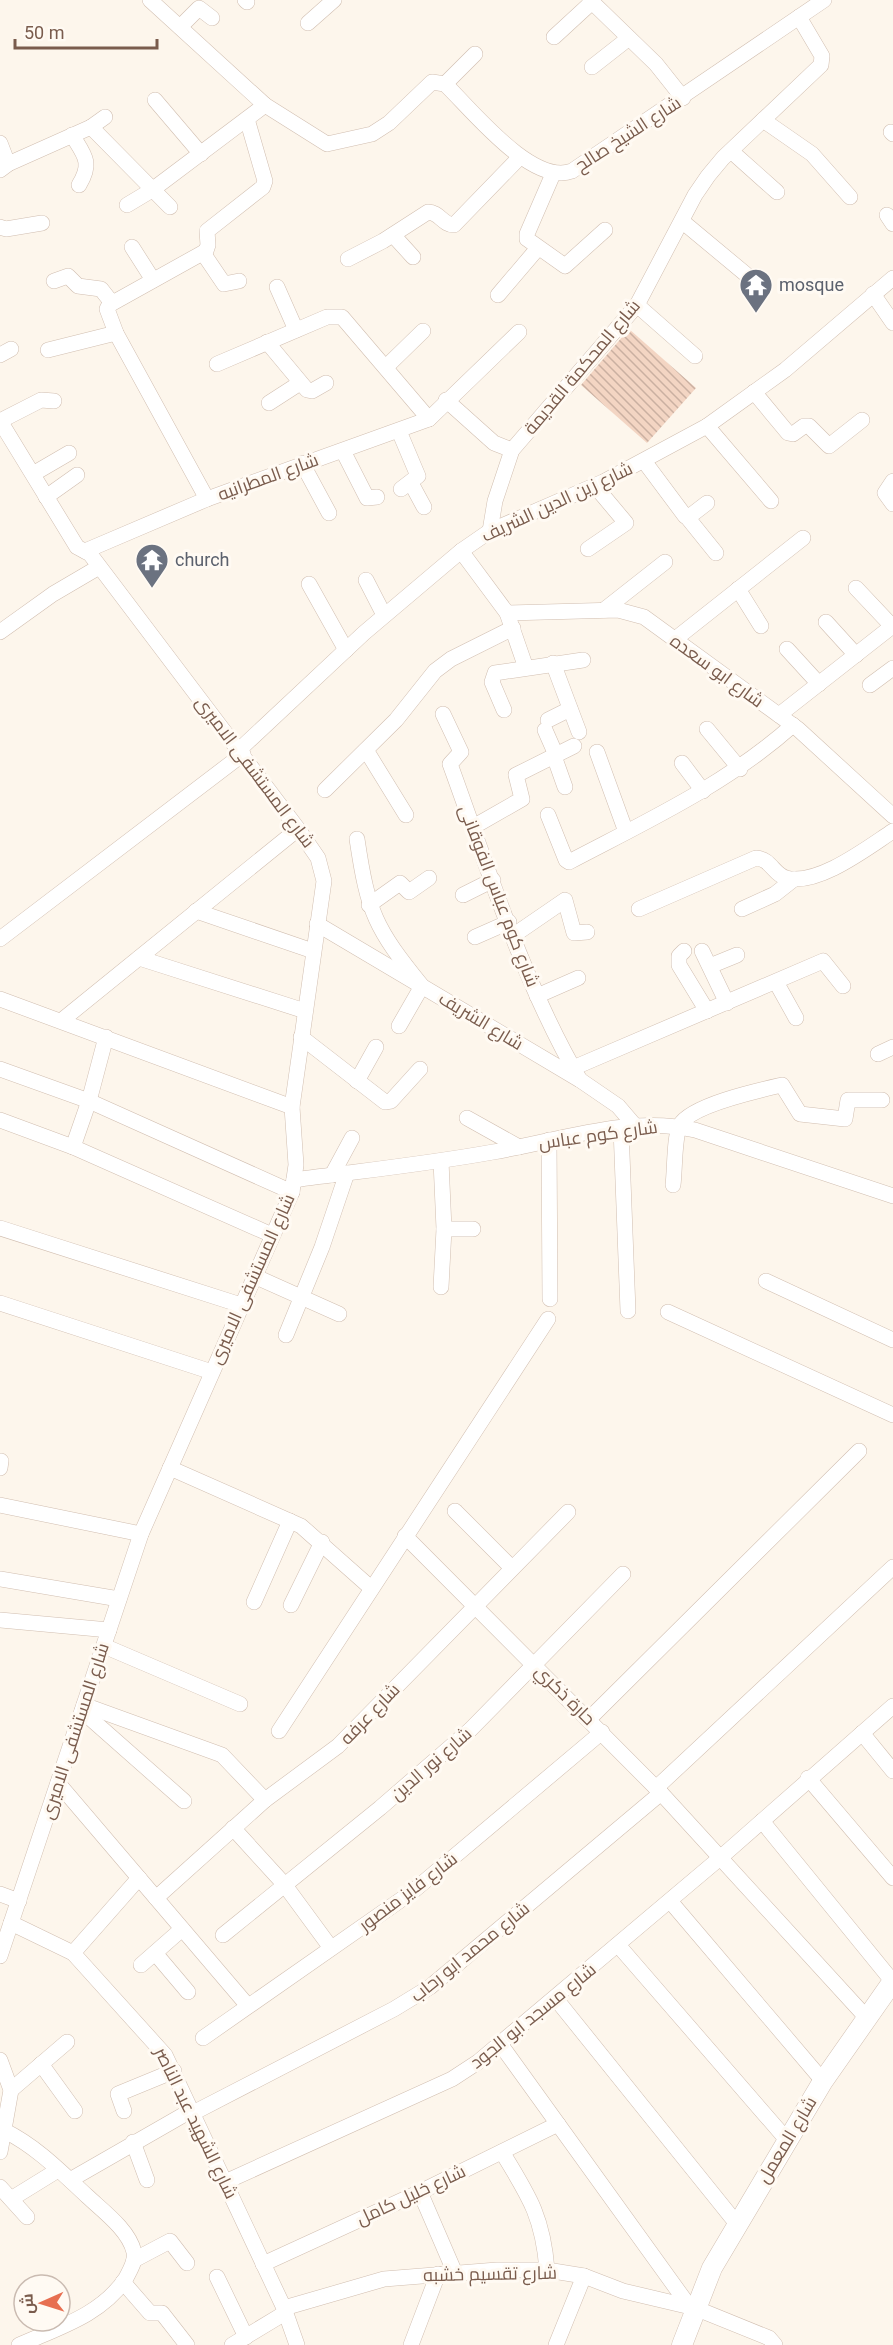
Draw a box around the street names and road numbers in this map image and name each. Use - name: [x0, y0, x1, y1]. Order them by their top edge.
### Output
- street label: شارع الشيخ صالح: [571, 92, 686, 177]
- street label: شارع المحكمة القديمة: [519, 295, 646, 440]
- street label: شارع المطرانيه: [215, 449, 322, 506]
- street label: شارع زين الدين الشريف: [478, 457, 636, 548]
- street label: شارع ابو سعده: [665, 630, 768, 713]
- street label: شارع المستشفى الاميرى: [190, 692, 319, 853]
- street label: شارع كوم عباس الفوقانى: [453, 802, 544, 990]
- street label: شارع الشريف: [434, 987, 527, 1056]
- street label: شارع كوم عباس: [537, 1116, 659, 1155]
- street label: شارع المستشفى الاميرى: [204, 1190, 300, 1368]
- street label: شارع المستشفى الاميرى: [36, 1640, 115, 1822]
- street label: حارة ذكري: [528, 1660, 600, 1732]
- street label: شارع عرفه: [335, 1679, 405, 1750]
- street label: شارع نور الدين: [386, 1723, 477, 1806]
- street label: شارع فايز منصور: [354, 1848, 462, 1938]
- street label: شارع محمد ابو رحاب: [406, 1897, 535, 2008]
- street label: شارع مسجد ابو الجود: [466, 1958, 601, 2074]
- street label: شارع الشهيد عبد الناصر: [148, 2043, 242, 2203]
- street label: شارع المعمل: [752, 2093, 822, 2188]
- street label: شارع خليل كامل: [353, 2160, 469, 2231]
- street label: شارع تقسيم خشبه: [423, 2262, 557, 2287]

